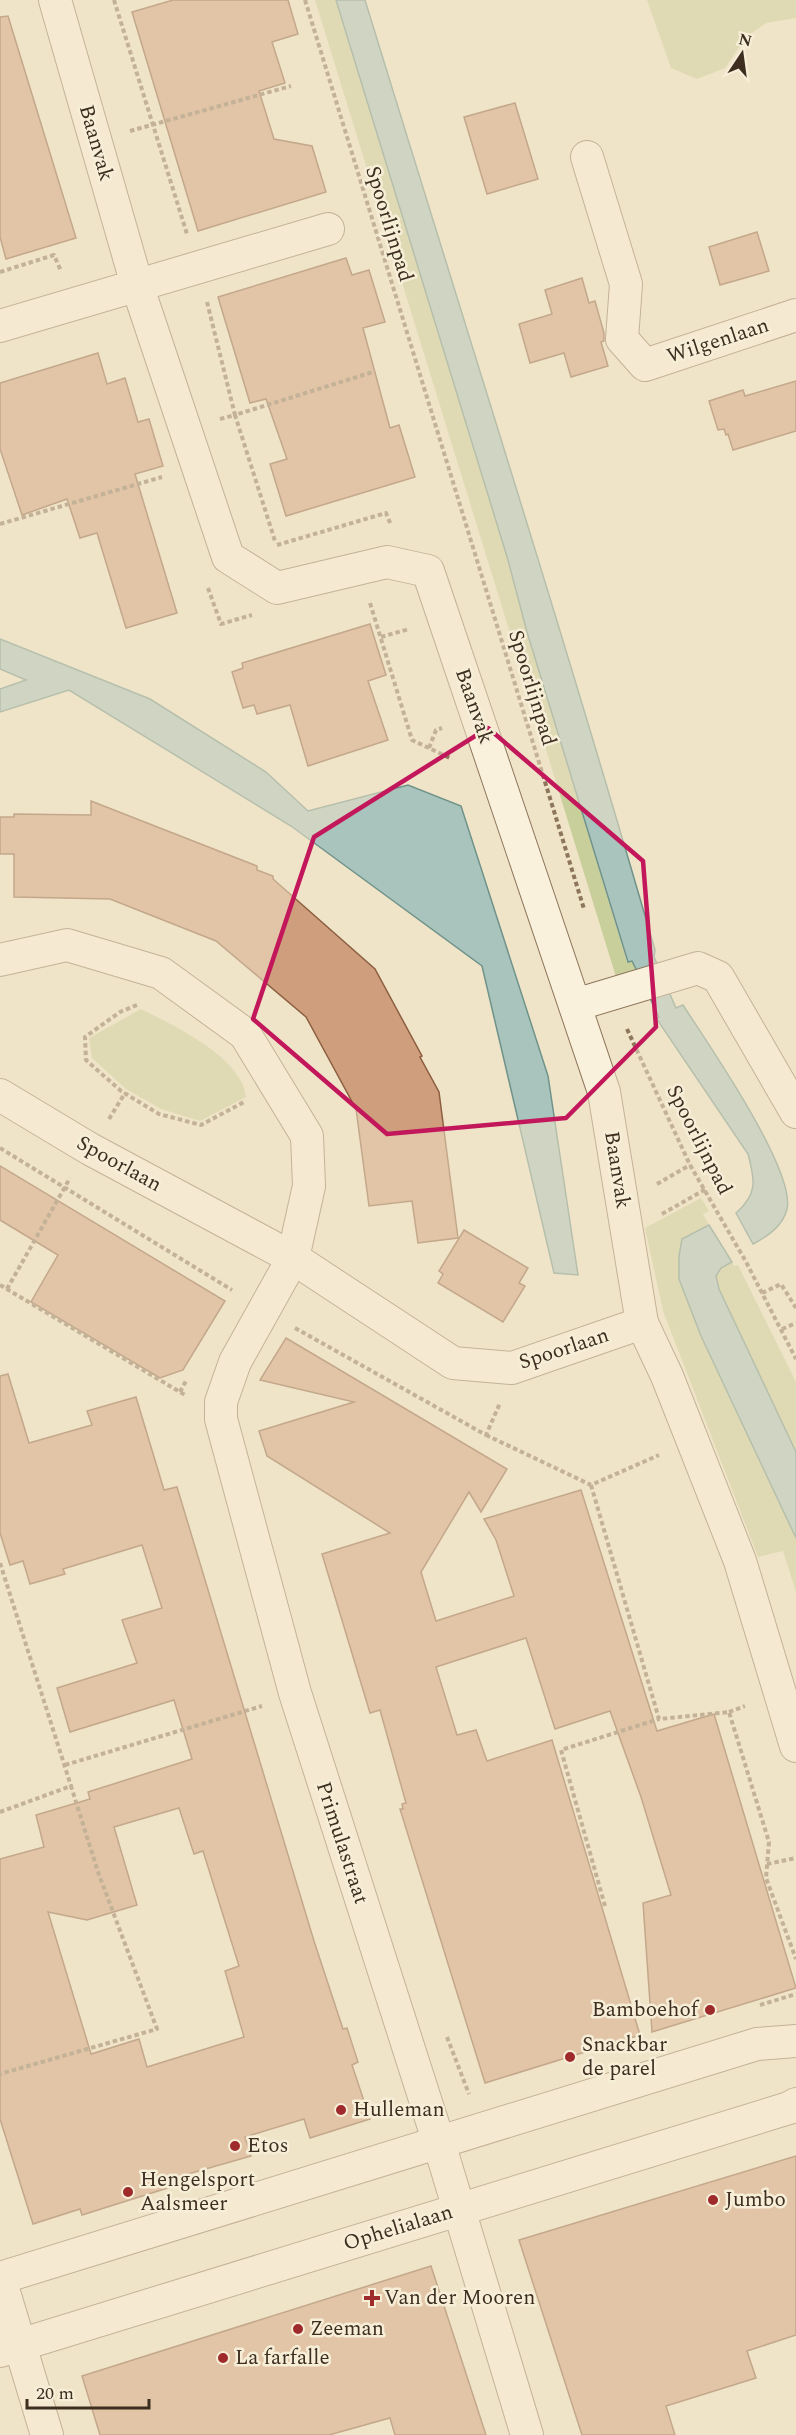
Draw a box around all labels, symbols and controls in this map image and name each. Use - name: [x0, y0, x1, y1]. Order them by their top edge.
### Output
- north arrow: [712, 24, 772, 84]
- text: N: [736, 27, 754, 54]
- street label: Baanvak: [70, 101, 122, 185]
- street label: Spoorlijnpad: [356, 162, 422, 286]
- street label: Wilgenlaan: [663, 309, 773, 373]
- street label: Spoorlijnpad: [499, 626, 565, 750]
- street label: Baanvak: [446, 664, 502, 749]
- street label: Spoorlijnpad: [658, 1079, 740, 1201]
- street label: Spoorlaan: [70, 1127, 168, 1201]
- street label: Baanvak: [595, 1129, 639, 1211]
- street label: Spoorlaan: [515, 1319, 613, 1379]
- street label: Primulastraat: [307, 1777, 377, 1909]
- place label: Bamboehof: [592, 1994, 700, 2026]
- marker: Bamboehof: [703, 2003, 717, 2017]
- place label: Snackbar de parel: [582, 2029, 667, 2085]
- marker: Snackbar de parel: [563, 2050, 577, 2064]
- place label: Hulleman: [353, 2094, 445, 2126]
- marker: Hulleman: [334, 2103, 348, 2117]
- place label: Etos: [247, 2130, 289, 2162]
- marker: Etos: [228, 2139, 242, 2153]
- place label: Hengelsport Aalsmeer: [140, 2164, 255, 2220]
- place label: Jumbo: [725, 2184, 786, 2216]
- marker: Hengelsport Aalsmeer: [121, 2185, 135, 2199]
- marker: Jumbo: [706, 2193, 720, 2207]
- street label: Ophelialaan: [339, 2196, 457, 2260]
- place label: Van der Mooren: [384, 2282, 535, 2314]
- marker: Van der Mooren: [365, 2291, 379, 2305]
- place label: Zeeman: [310, 2313, 384, 2345]
- marker: Zeeman: [291, 2322, 305, 2336]
- place label: La farfalle: [235, 2342, 330, 2374]
- marker: La farfalle: [216, 2351, 230, 2365]
- scale bar: [27, 2372, 148, 2410]
- text: 20 m: [36, 2380, 74, 2407]

